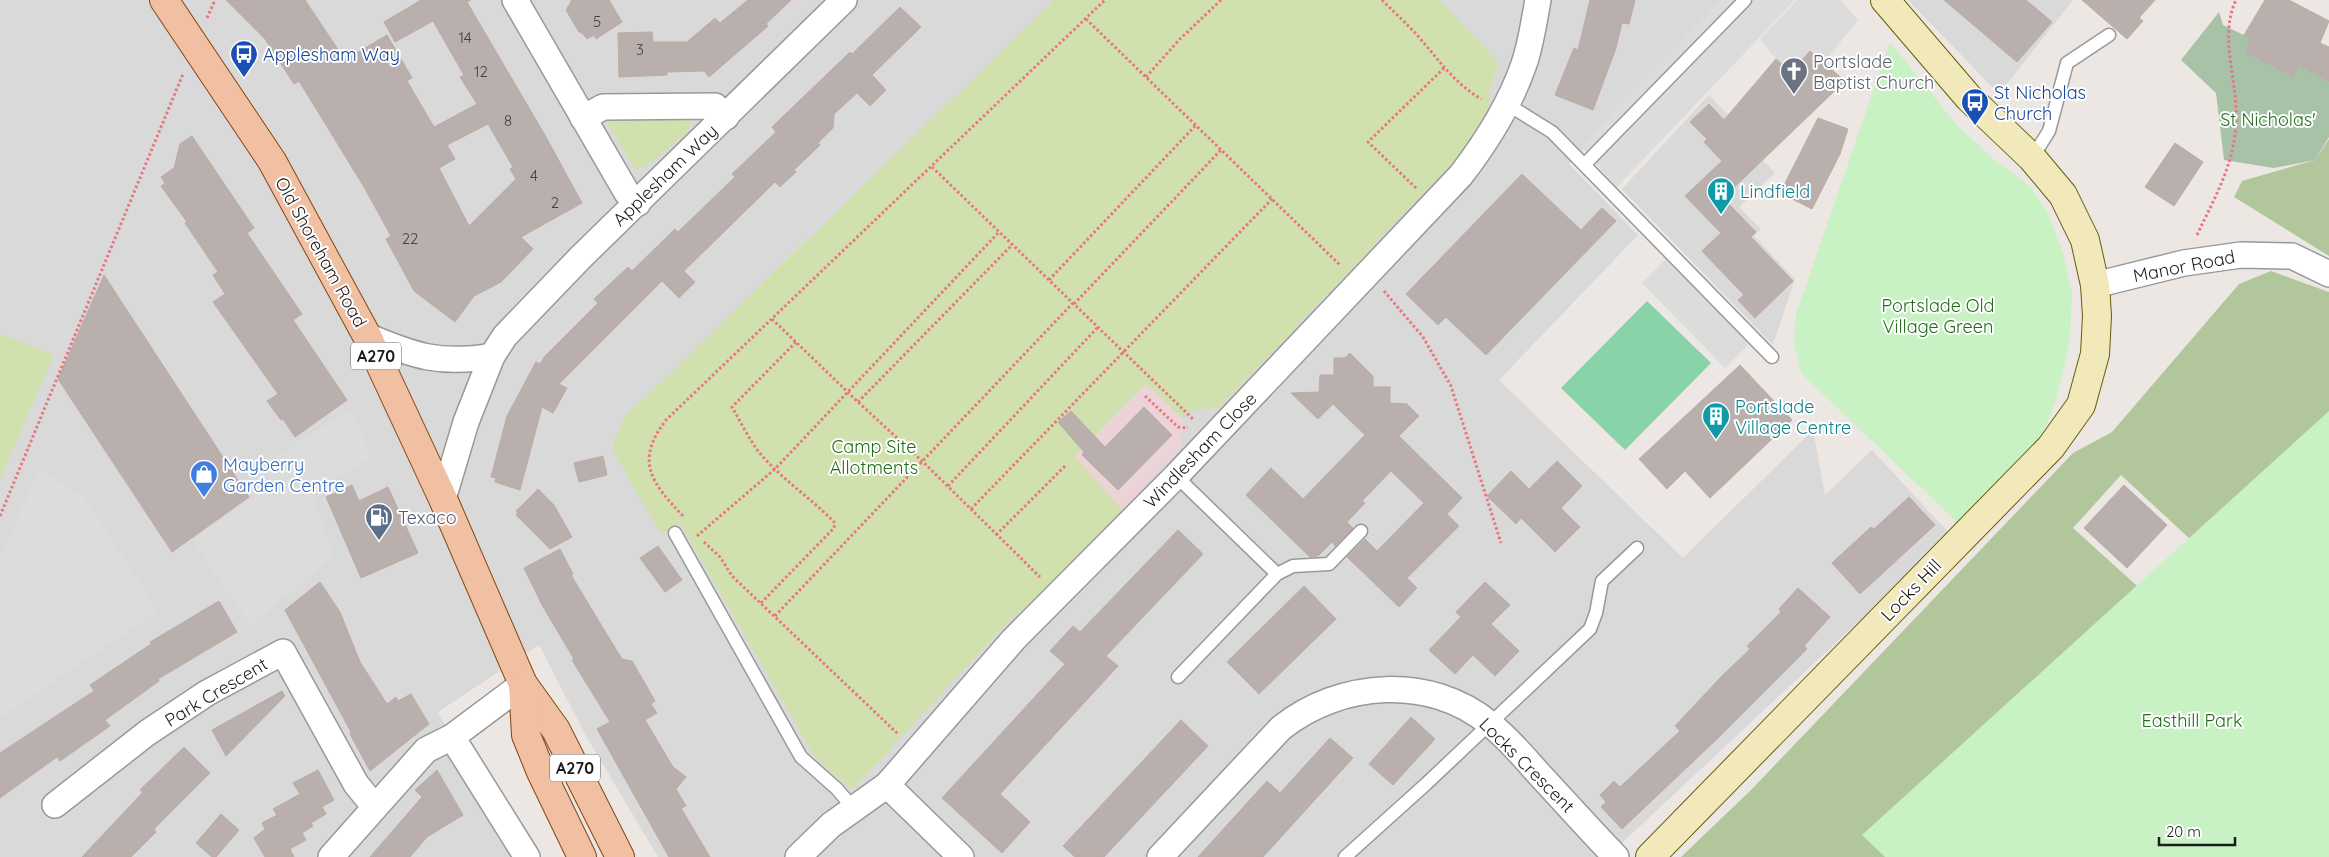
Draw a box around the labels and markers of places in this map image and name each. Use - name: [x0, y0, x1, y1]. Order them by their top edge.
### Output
- bus stop icon: Applesham Way: [229, 39, 259, 78]
- place label: Applesham Way: [263, 43, 400, 66]
- place label: Portslade Baptist Church: [1813, 50, 1934, 94]
- church icon: Portslade Baptist Church: [1779, 56, 1809, 95]
- place label: St Nicholas Church: [1994, 81, 2086, 125]
- bus stop icon: St Nicholas Church: [1960, 87, 1990, 126]
- building icon: Lindfield: [1706, 176, 1736, 215]
- place label: Lindfield: [1740, 180, 1810, 203]
- place label: Portslade Village Centre: [1735, 395, 1851, 439]
- building icon: Portslade Village Centre: [1701, 401, 1731, 440]
- place label: Mayberry Garden Centre: [223, 453, 345, 497]
- shop icon: Mayberry Garden Centre: [189, 459, 219, 498]
- fuel station icon: Texaco: [364, 502, 394, 541]
- place label: Texaco: [398, 506, 457, 529]

